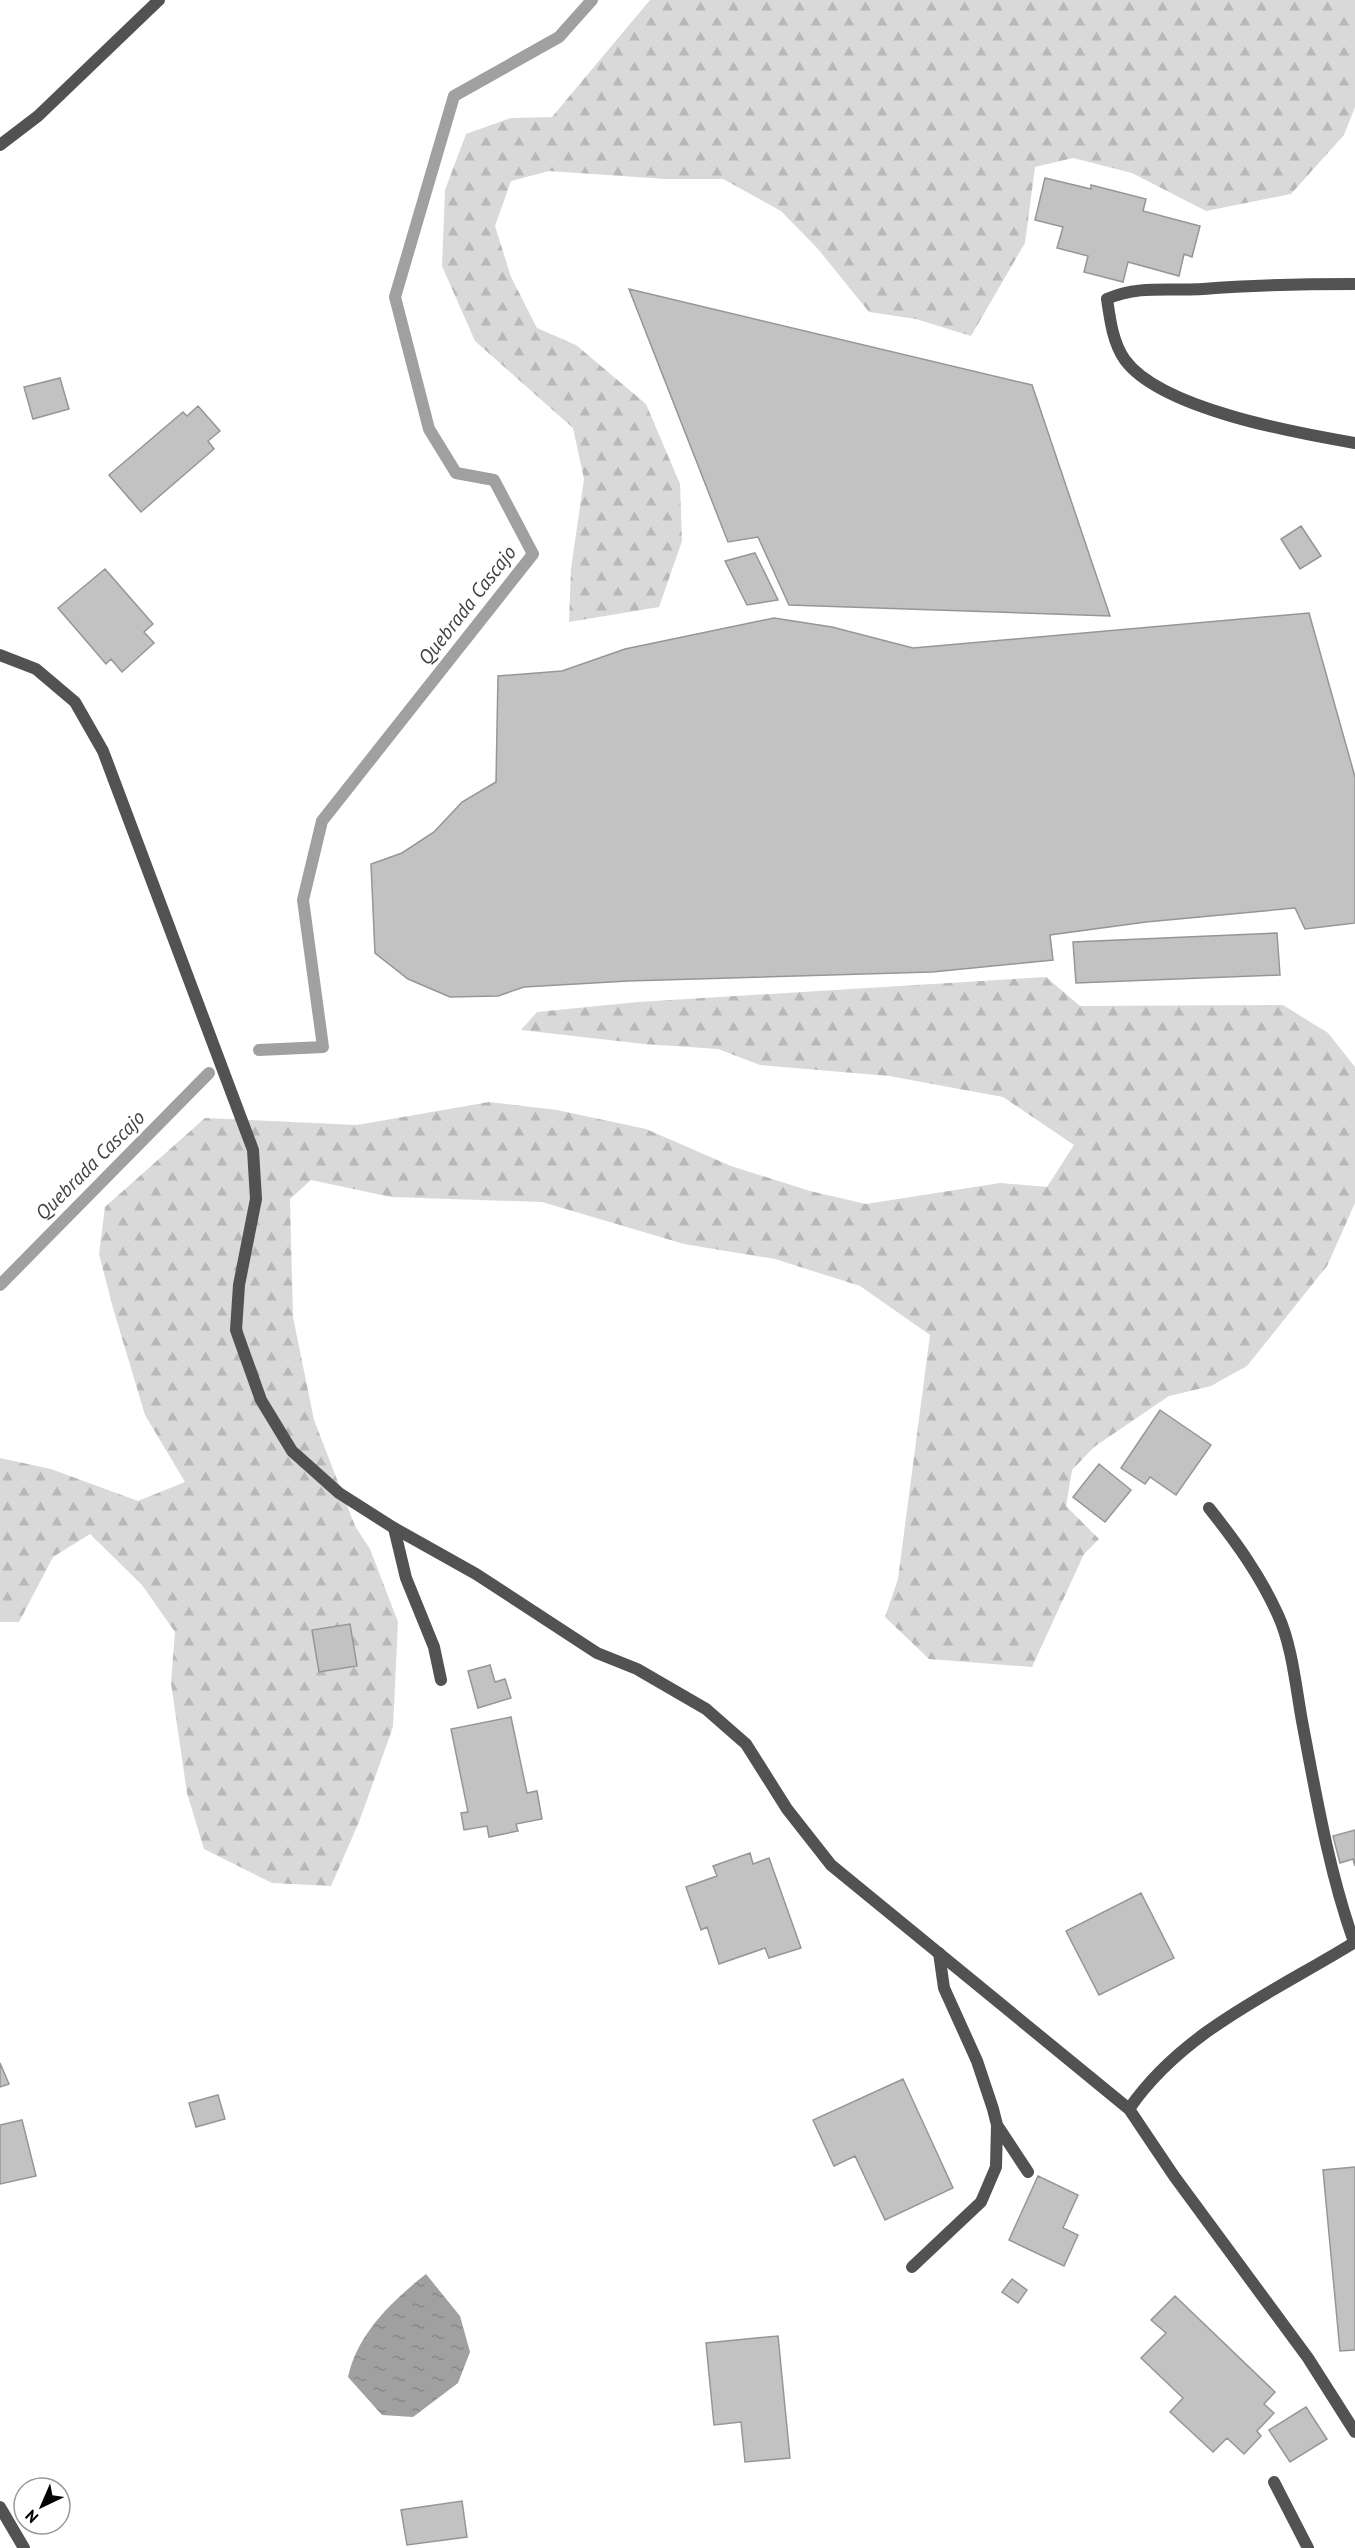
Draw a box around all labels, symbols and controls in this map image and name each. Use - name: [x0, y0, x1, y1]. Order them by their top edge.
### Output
- water label: Quebrada Cascajo: [412, 540, 522, 670]
- water label: Quebrada Cascajo: [30, 1105, 150, 1225]
- north arrow: [12, 2476, 72, 2536]
- text: N: [21, 2506, 42, 2528]

